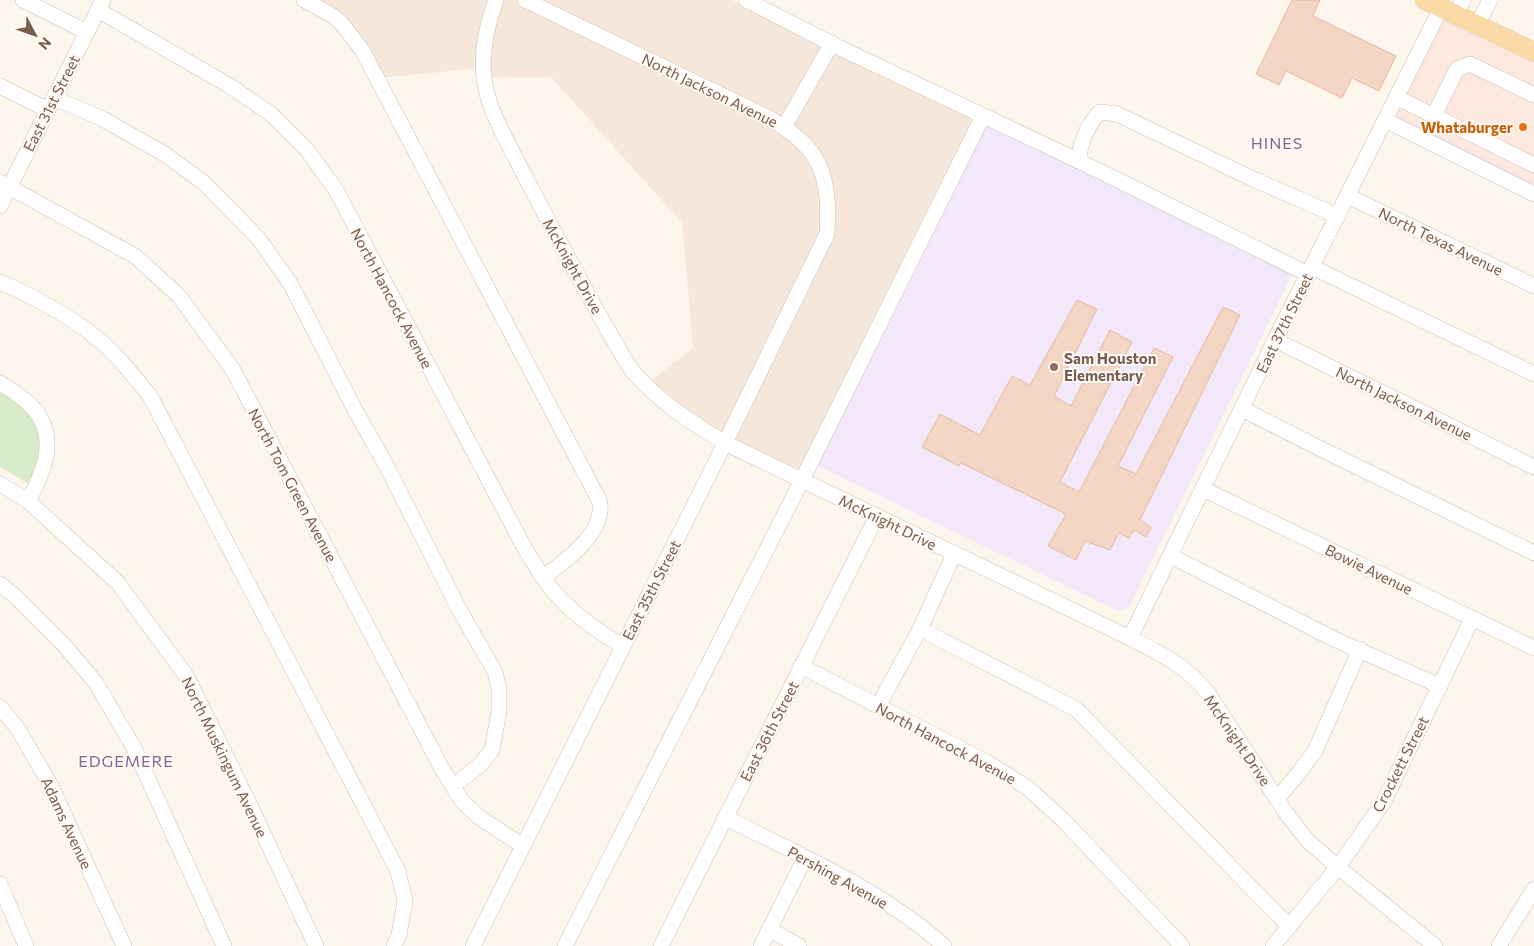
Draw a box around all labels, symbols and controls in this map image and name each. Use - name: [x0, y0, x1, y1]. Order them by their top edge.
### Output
- north arrow: [10, 10, 60, 60]
- text: N: [35, 34, 55, 53]
- street label: North Jackson Avenue: [639, 49, 781, 131]
- street label: East 31st Street: [19, 52, 83, 154]
- place label: Whataburger: [1421, 118, 1513, 136]
- marker: Whataburger: [1517, 121, 1529, 133]
- district label: HINES: [1251, 133, 1303, 152]
- street label: North Texas Avenue: [1376, 203, 1506, 279]
- street label: McKnight Drive: [539, 215, 607, 317]
- street label: North Hancock Avenue: [347, 225, 437, 371]
- street label: East 37th Street: [1252, 270, 1316, 376]
- place label: Sam Houston Elementary: [1064, 349, 1156, 384]
- marker: Sam Houston Elementary: [1048, 361, 1060, 373]
- street label: North Jackson Avenue: [1333, 362, 1475, 444]
- street label: North Tom Green Avenue: [245, 405, 341, 565]
- street label: McKnight Drive: [836, 491, 940, 553]
- street label: East 35th Street: [618, 537, 684, 643]
- street label: Bowie Avenue: [1322, 540, 1416, 598]
- street label: North Muskingum Avenue: [178, 674, 272, 840]
- street label: East 36th Street: [736, 678, 802, 784]
- street label: McKnight Drive: [1201, 691, 1275, 789]
- street label: North Hancock Avenue: [873, 698, 1019, 788]
- street label: Crockett Street: [1368, 713, 1432, 815]
- district label: EDGEMERE: [78, 751, 174, 770]
- street label: Adams Avenue: [38, 774, 96, 872]
- street label: Pershing Avenue: [785, 842, 891, 912]

